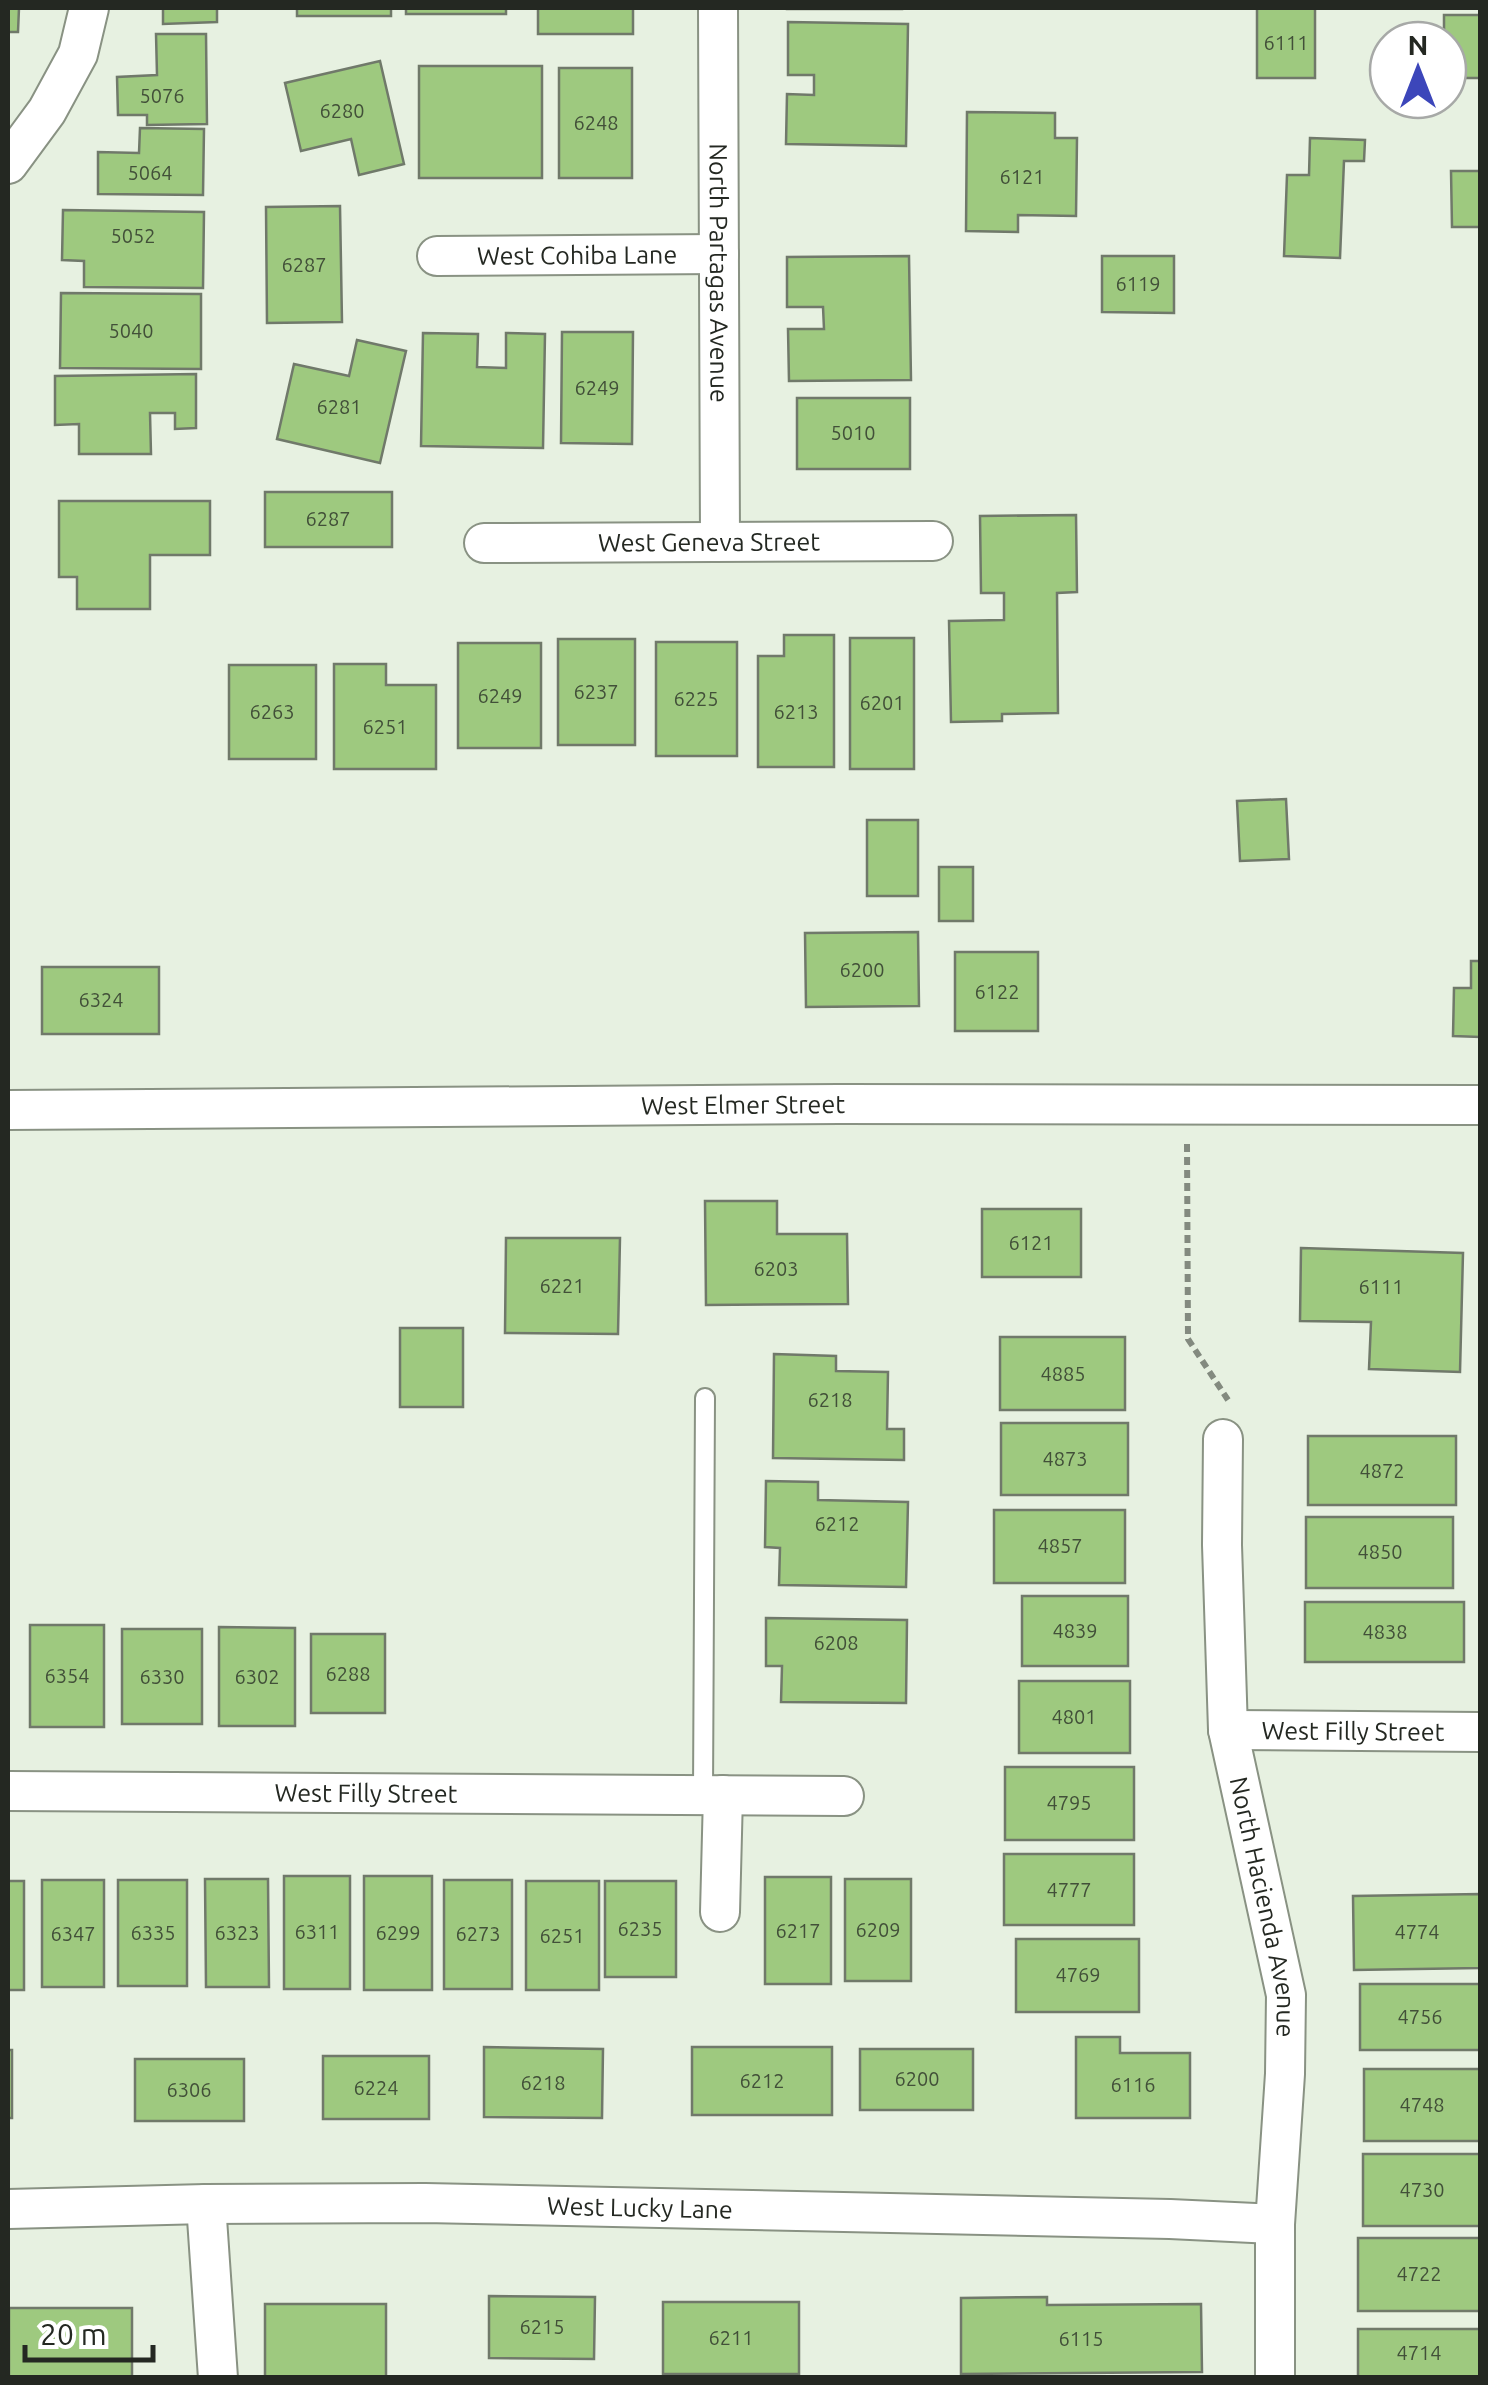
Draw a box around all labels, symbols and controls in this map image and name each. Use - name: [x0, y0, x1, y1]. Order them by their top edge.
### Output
- north arrow: [1368, 20, 1468, 120]
- text: N: [1408, 29, 1428, 60]
- house number: 6111: [1263, 31, 1309, 54]
- house number: 5076: [139, 84, 185, 107]
- house number: 6280: [319, 99, 365, 122]
- house number: 6248: [573, 111, 619, 134]
- street label: North Partagas Avenue: [705, 143, 733, 403]
- house number: 5064: [127, 161, 173, 184]
- house number: 6121: [999, 165, 1045, 188]
- house number: 5052: [110, 224, 156, 247]
- street label: West Cohiba Lane: [477, 240, 677, 270]
- house number: 6287: [281, 253, 327, 276]
- house number: 6119: [1115, 272, 1161, 295]
- house number: 5040: [108, 319, 154, 342]
- house number: 6249: [574, 376, 620, 399]
- house number: 6281: [316, 395, 362, 418]
- house number: 5010: [830, 421, 876, 444]
- house number: 6287: [305, 507, 351, 530]
- street label: West Geneva Street: [598, 528, 820, 556]
- house number: 6237: [573, 680, 619, 703]
- house number: 6249: [477, 684, 523, 707]
- house number: 6225: [673, 687, 719, 710]
- house number: 6201: [859, 691, 905, 714]
- house number: 6263: [249, 700, 295, 723]
- house number: 6213: [773, 700, 819, 723]
- house number: 6251: [362, 715, 408, 738]
- house number: 6200: [839, 958, 885, 981]
- house number: 6122: [974, 980, 1020, 1003]
- house number: 6324: [78, 988, 124, 1011]
- street label: West Elmer Street: [641, 1090, 845, 1119]
- house number: 6121: [1008, 1231, 1054, 1254]
- house number: 6203: [753, 1257, 799, 1280]
- house number: 6221: [539, 1274, 585, 1297]
- house number: 6111: [1358, 1275, 1404, 1298]
- house number: 4885: [1040, 1362, 1086, 1385]
- house number: 6218: [807, 1388, 853, 1411]
- house number: 4873: [1042, 1447, 1088, 1470]
- house number: 4872: [1359, 1459, 1405, 1482]
- house number: 6212: [814, 1512, 860, 1535]
- house number: 4857: [1037, 1534, 1083, 1557]
- house number: 4850: [1357, 1540, 1403, 1563]
- house number: 4839: [1052, 1619, 1098, 1642]
- house number: 4838: [1362, 1620, 1408, 1643]
- house number: 6208: [813, 1631, 859, 1654]
- house number: 6288: [325, 1662, 371, 1685]
- house number: 6354: [44, 1664, 90, 1687]
- house number: 6330: [139, 1665, 185, 1688]
- house number: 6302: [234, 1665, 280, 1688]
- house number: 4801: [1051, 1705, 1097, 1728]
- street label: West Filly Street: [1261, 1716, 1445, 1746]
- street label: North Hacienda Avenue: [1225, 1774, 1300, 2038]
- street label: West Filly Street: [274, 1779, 458, 1808]
- house number: 4795: [1046, 1791, 1092, 1814]
- house number: 4777: [1046, 1878, 1092, 1901]
- house number: 6235: [617, 1917, 663, 1940]
- house number: 6209: [855, 1918, 901, 1941]
- house number: 6217: [775, 1919, 821, 1942]
- house number: 6311: [294, 1920, 340, 1943]
- house number: 4774: [1394, 1920, 1440, 1943]
- house number: 6335: [130, 1921, 176, 1944]
- house number: 6323: [214, 1921, 260, 1944]
- house number: 6299: [375, 1921, 421, 1944]
- house number: 6347: [50, 1922, 96, 1945]
- house number: 6273: [455, 1922, 501, 1945]
- house number: 6251: [539, 1924, 585, 1947]
- house number: 4769: [1055, 1963, 1101, 1986]
- house number: 4756: [1397, 2005, 1443, 2028]
- house number: 6200: [894, 2067, 940, 2090]
- house number: 6212: [739, 2069, 785, 2092]
- house number: 6218: [520, 2071, 566, 2094]
- house number: 6116: [1110, 2073, 1156, 2096]
- house number: 6224: [353, 2076, 399, 2099]
- house number: 6306: [166, 2078, 212, 2101]
- house number: 4748: [1399, 2093, 1445, 2116]
- house number: 4730: [1399, 2178, 1445, 2201]
- street label: West Lucky Lane: [547, 2192, 733, 2224]
- house number: 4722: [1396, 2262, 1442, 2285]
- scale bar: [25, 2300, 152, 2362]
- house number: 6215: [519, 2315, 565, 2338]
- text: 20 m: [40, 2317, 107, 2351]
- house number: 6211: [708, 2326, 754, 2349]
- house number: 6115: [1058, 2327, 1104, 2350]
- house number: 4714: [1396, 2341, 1442, 2364]

